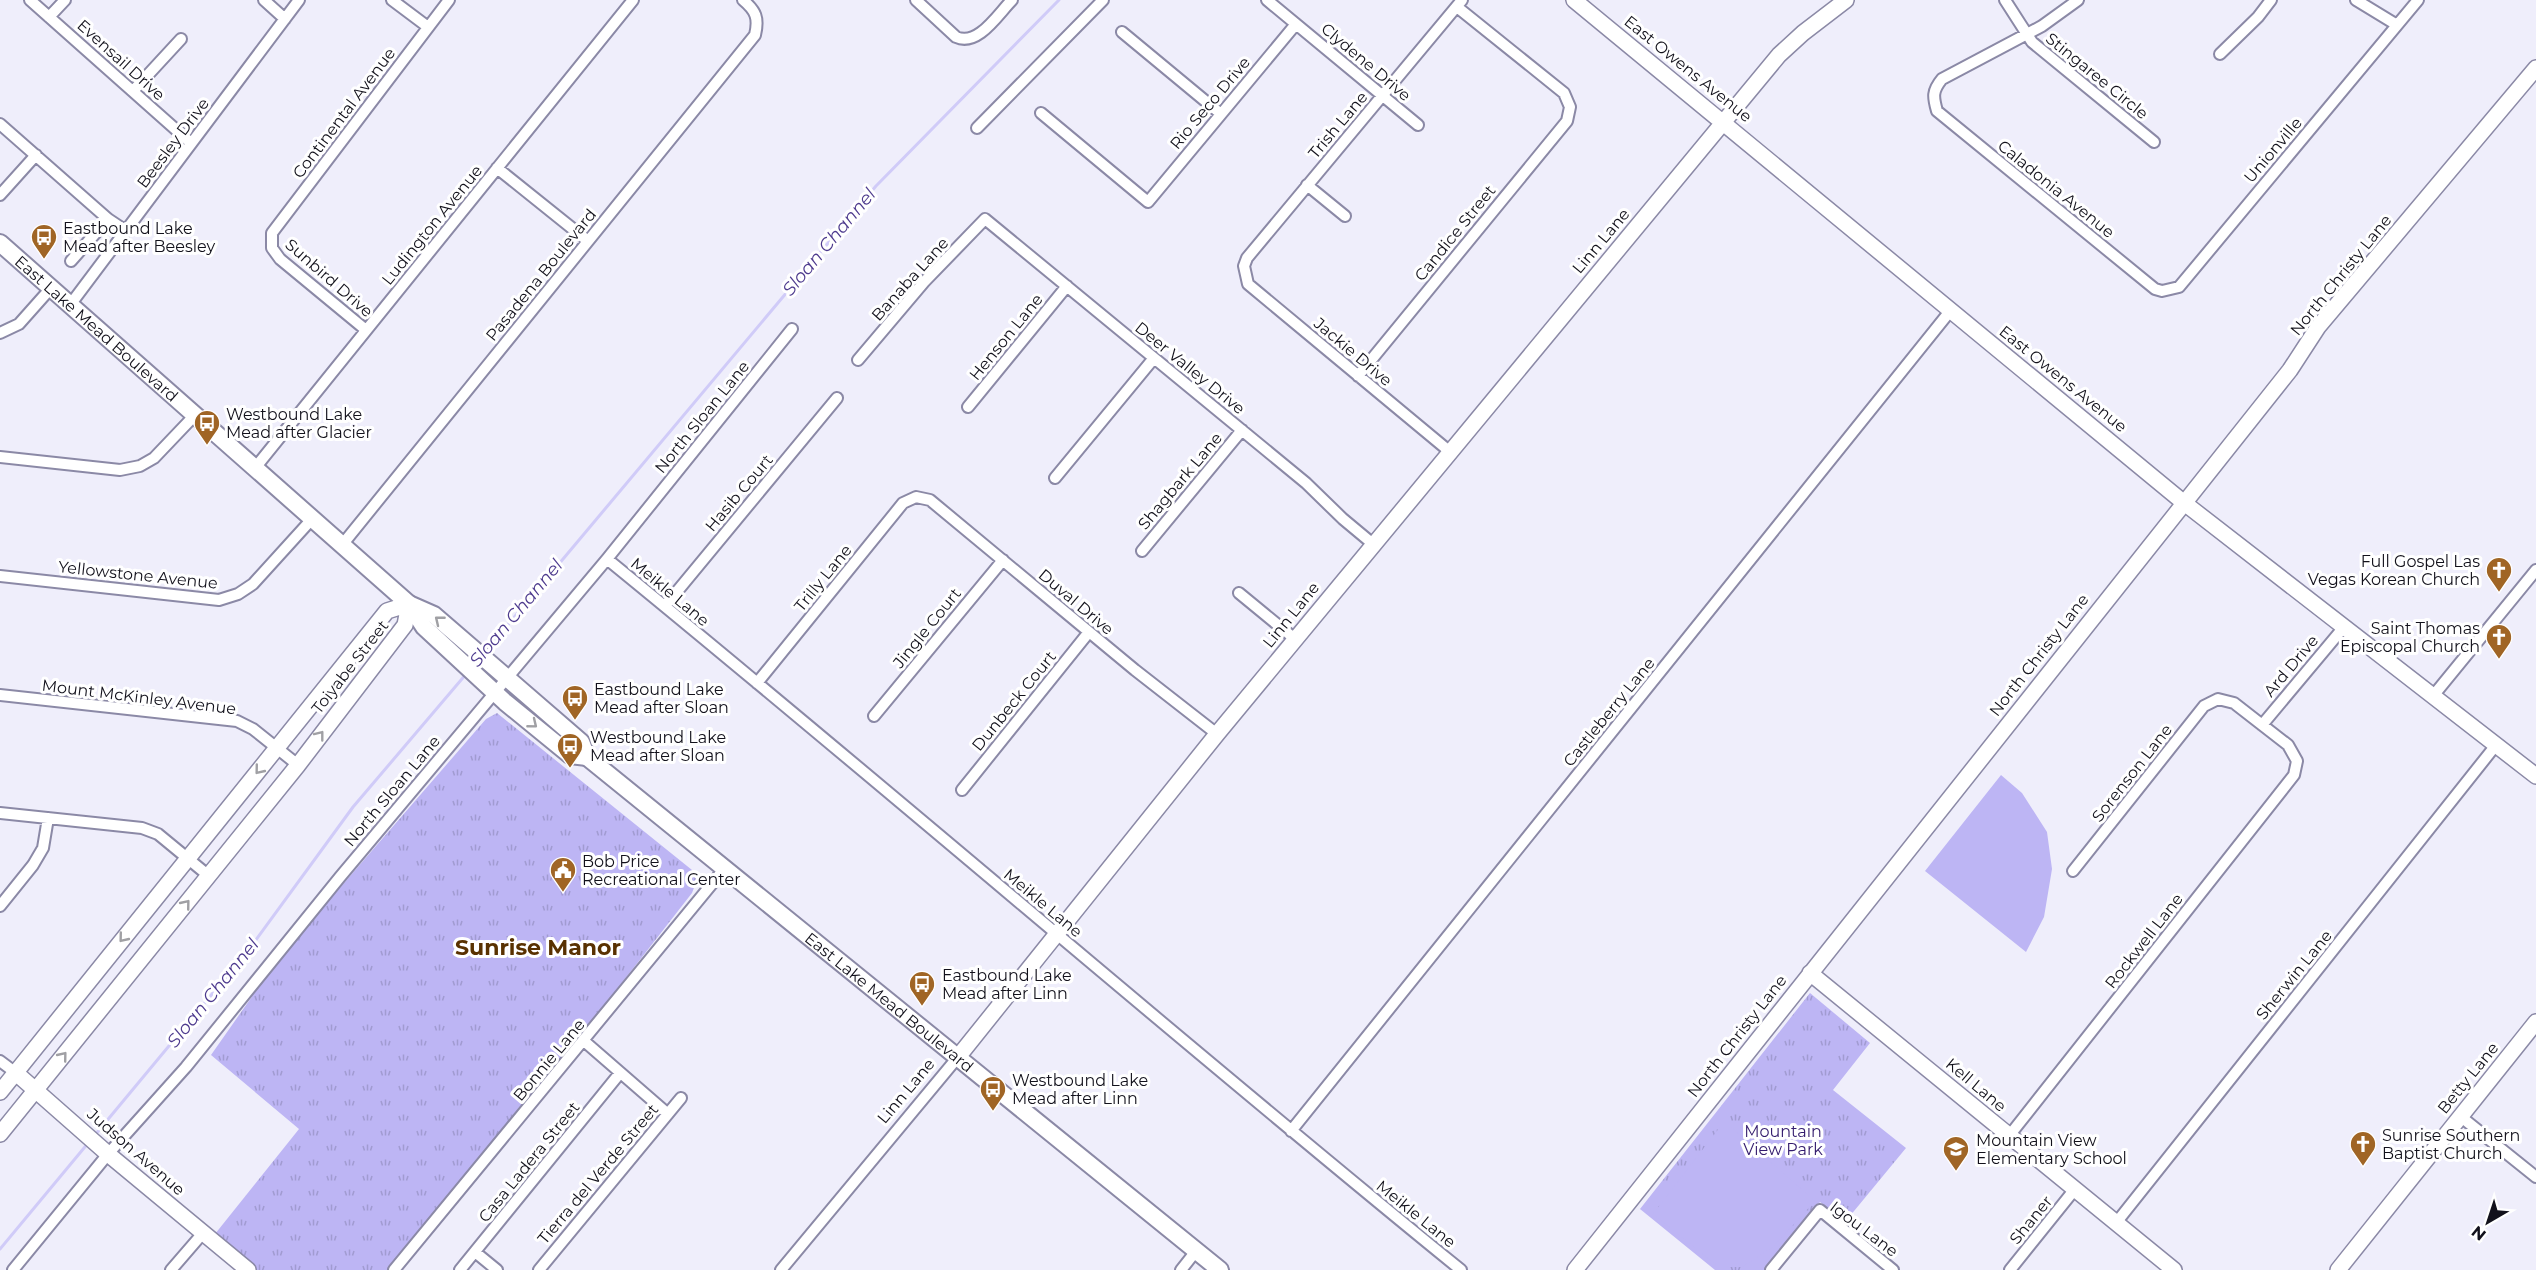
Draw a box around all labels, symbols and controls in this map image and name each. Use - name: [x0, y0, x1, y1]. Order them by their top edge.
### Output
- street label: East Owens Avenue: [1620, 12, 1756, 126]
- street label: Evensail Drive: [73, 16, 169, 104]
- street label: Clydene Drive: [1317, 19, 1415, 105]
- street label: Stingaree Circle: [2042, 29, 2152, 123]
- street label: Continental Avenue: [289, 44, 399, 182]
- street label: Rio Seco Drive: [1166, 53, 1254, 153]
- street label: Trish Lane: [1304, 88, 1372, 162]
- street label: Beesley Drive: [133, 94, 213, 192]
- street label: Unionville: [2240, 113, 2306, 187]
- street label: Caladonia Avenue: [1994, 136, 2118, 242]
- street label: Ludington Avenue: [378, 161, 486, 289]
- street label: Candice Street: [1411, 181, 1500, 285]
- water label: Sloan Channel: [778, 184, 880, 300]
- street label: Pasadena Boulevard: [482, 205, 600, 345]
- street label: Linn Lane: [1568, 205, 1634, 277]
- street label: North Christy Lane: [2286, 211, 2396, 339]
- place label: Eastbound Lake Mead after Beesley: [63, 219, 216, 256]
- bus stop icon: Eastbound Lake Mead after Beesley: [29, 222, 59, 260]
- street label: Banaba Lane: [868, 233, 952, 325]
- street label: Sunbird Drive: [281, 235, 377, 321]
- street label: East Lake Mead Boulevard: [11, 251, 182, 405]
- street label: Henson Lane: [965, 290, 1047, 384]
- street label: Jackie Drive: [1309, 313, 1396, 390]
- street label: Deer Valley Drive: [1131, 318, 1249, 418]
- street label: East Owens Avenue: [1995, 322, 2131, 436]
- street label: North Sloan Lane: [651, 357, 753, 477]
- place label: Westbound Lake Mead after Glacier: [226, 405, 372, 442]
- bus stop icon: Westbound Lake Mead after Glacier: [192, 408, 222, 446]
- street label: Shagbark Lane: [1134, 429, 1226, 533]
- street label: Hasib Court: [701, 450, 777, 535]
- street label: Trilly Lane: [790, 541, 856, 615]
- place label: Full Gospel Las Vegas Korean Church: [2308, 552, 2480, 589]
- street label: Meikle Lane: [627, 554, 713, 630]
- water label: Sloan Channel: [465, 555, 567, 671]
- church icon: Full Gospel Las Vegas Korean Church: [2484, 555, 2514, 593]
- street label: Yellowstone Avenue: [57, 557, 219, 593]
- street label: Duval Drive: [1035, 565, 1117, 639]
- street label: Linn Lane: [1259, 578, 1323, 652]
- street label: Jingle Court: [888, 584, 965, 673]
- street label: North Christy Lane: [1985, 590, 2093, 720]
- street label: Toiyabe Street: [308, 616, 393, 718]
- one-way arrow: [435, 617, 446, 628]
- place label: Saint Thomas Episcopal Church: [2340, 619, 2480, 656]
- church icon: Saint Thomas Episcopal Church: [2484, 622, 2514, 660]
- street label: Ard Drive: [2260, 631, 2322, 701]
- street label: Dunbeck Court: [968, 647, 1060, 755]
- street label: Castleberry Lane: [1559, 654, 1659, 770]
- street label: Mount McKinley Avenue: [41, 676, 237, 718]
- place label: Eastbound Lake Mead after Sloan: [594, 680, 729, 717]
- bus stop icon: Eastbound Lake Mead after Sloan: [560, 683, 590, 721]
- one-way arrow: [526, 717, 537, 728]
- street label: Sorenson Lane: [2088, 720, 2176, 826]
- place label: Westbound Lake Mead after Sloan: [590, 728, 726, 765]
- one-way arrow: [313, 731, 324, 742]
- bus stop icon: Westbound Lake Mead after Sloan: [555, 731, 585, 769]
- street label: North Sloan Lane: [340, 732, 444, 850]
- one-way arrow: [255, 763, 266, 774]
- place label: Bob Price Recreational Center: [582, 852, 741, 889]
- public building icon: Bob Price Recreational Center: [548, 855, 578, 893]
- street label: Meikle Lane: [1000, 865, 1086, 941]
- street label: Rockwell Lane: [2101, 890, 2187, 992]
- one-way arrow: [178, 900, 189, 911]
- street label: Sherwin Lane: [2252, 926, 2336, 1024]
- street label: East Lake Mead Boulevard: [801, 928, 978, 1076]
- one-way arrow: [120, 931, 131, 942]
- water label: Sloan Channel: [162, 934, 264, 1052]
- district label: Sunrise Manor: [455, 934, 621, 961]
- place label: Eastbound Lake Mead after Linn: [942, 966, 1072, 1003]
- bus stop icon: Eastbound Lake Mead after Linn: [907, 969, 937, 1007]
- street label: North Christy Lane: [1683, 971, 1791, 1101]
- street label: Bonnie Lane: [509, 1015, 589, 1105]
- street label: Betty Lane: [2434, 1039, 2502, 1117]
- one-way arrow: [56, 1052, 67, 1063]
- street label: Kell Lane: [1942, 1054, 2010, 1116]
- street label: Linn Lane: [873, 1055, 939, 1127]
- place label: Westbound Lake Mead after Linn: [1012, 1071, 1148, 1108]
- bus stop icon: Westbound Lake Mead after Linn: [978, 1074, 1008, 1112]
- street label: Casa Ladera Street: [475, 1098, 584, 1226]
- street label: Tierra del Verde Street: [534, 1100, 663, 1248]
- street label: Judson Avenue: [83, 1104, 189, 1199]
- park label: Mountain View Park: [1743, 1122, 1823, 1159]
- place label: Sunrise Southern Baptist Church: [2382, 1126, 2520, 1163]
- church icon: Sunrise Southern Baptist Church: [2348, 1129, 2378, 1167]
- place label: Mountain View Elementary School: [1976, 1131, 2127, 1168]
- school or university icon: Mountain View Elementary School: [1941, 1134, 1971, 1172]
- street label: Meikle Lane: [1373, 1176, 1459, 1252]
- street label: Shaner: [2006, 1192, 2056, 1248]
- north arrow: [2458, 1192, 2518, 1252]
- street label: Igou Lane: [1826, 1197, 1902, 1261]
- text: N: [2468, 1222, 2490, 1245]

